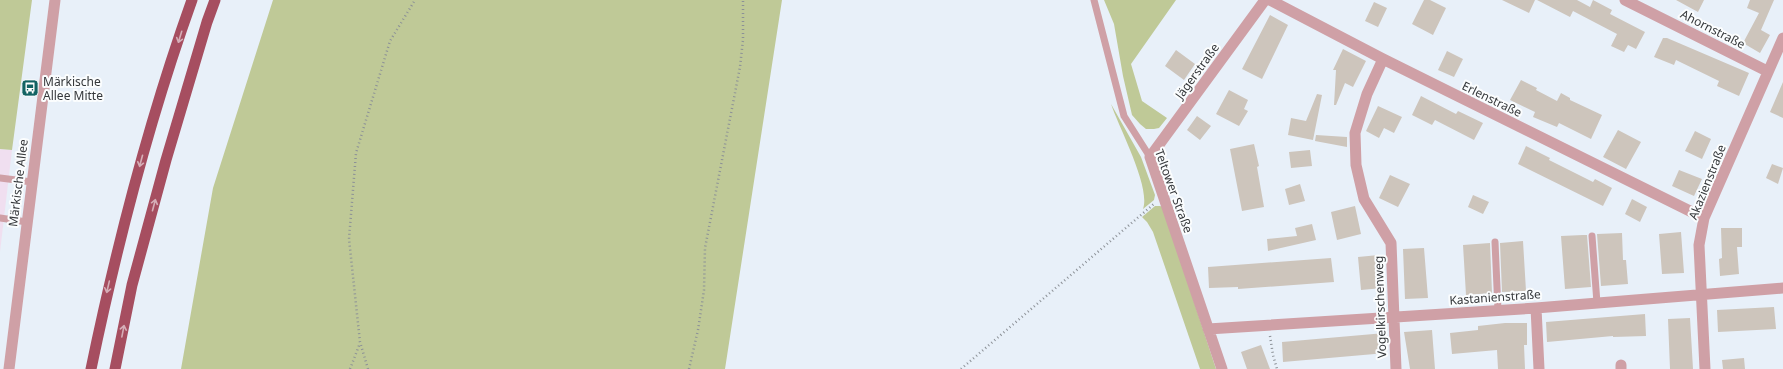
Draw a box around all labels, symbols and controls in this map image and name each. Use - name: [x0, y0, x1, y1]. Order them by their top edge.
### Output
- street label: Ahornstraße: [1678, 5, 1749, 53]
- one-way arrow: [176, 30, 183, 43]
- street label: Jägerstraße: [1170, 40, 1223, 103]
- place label: Märkische Allee Mitte: [43, 73, 103, 104]
- street label: Erlenstraße: [1459, 77, 1525, 121]
- bus stop icon: Märkische Allee Mitte: [20, 78, 40, 98]
- street label: Märkische Allee: [4, 138, 32, 228]
- street label: Akazienstraße: [1684, 142, 1730, 222]
- street label: Teltower Straße: [1151, 147, 1197, 235]
- one-way arrow: [137, 155, 144, 168]
- one-way arrow: [151, 198, 158, 211]
- street label: Vogelkirschenweg: [1370, 255, 1390, 359]
- one-way arrow: [104, 280, 112, 293]
- street label: Kastanienstraße: [1449, 285, 1541, 309]
- one-way arrow: [119, 325, 127, 338]

